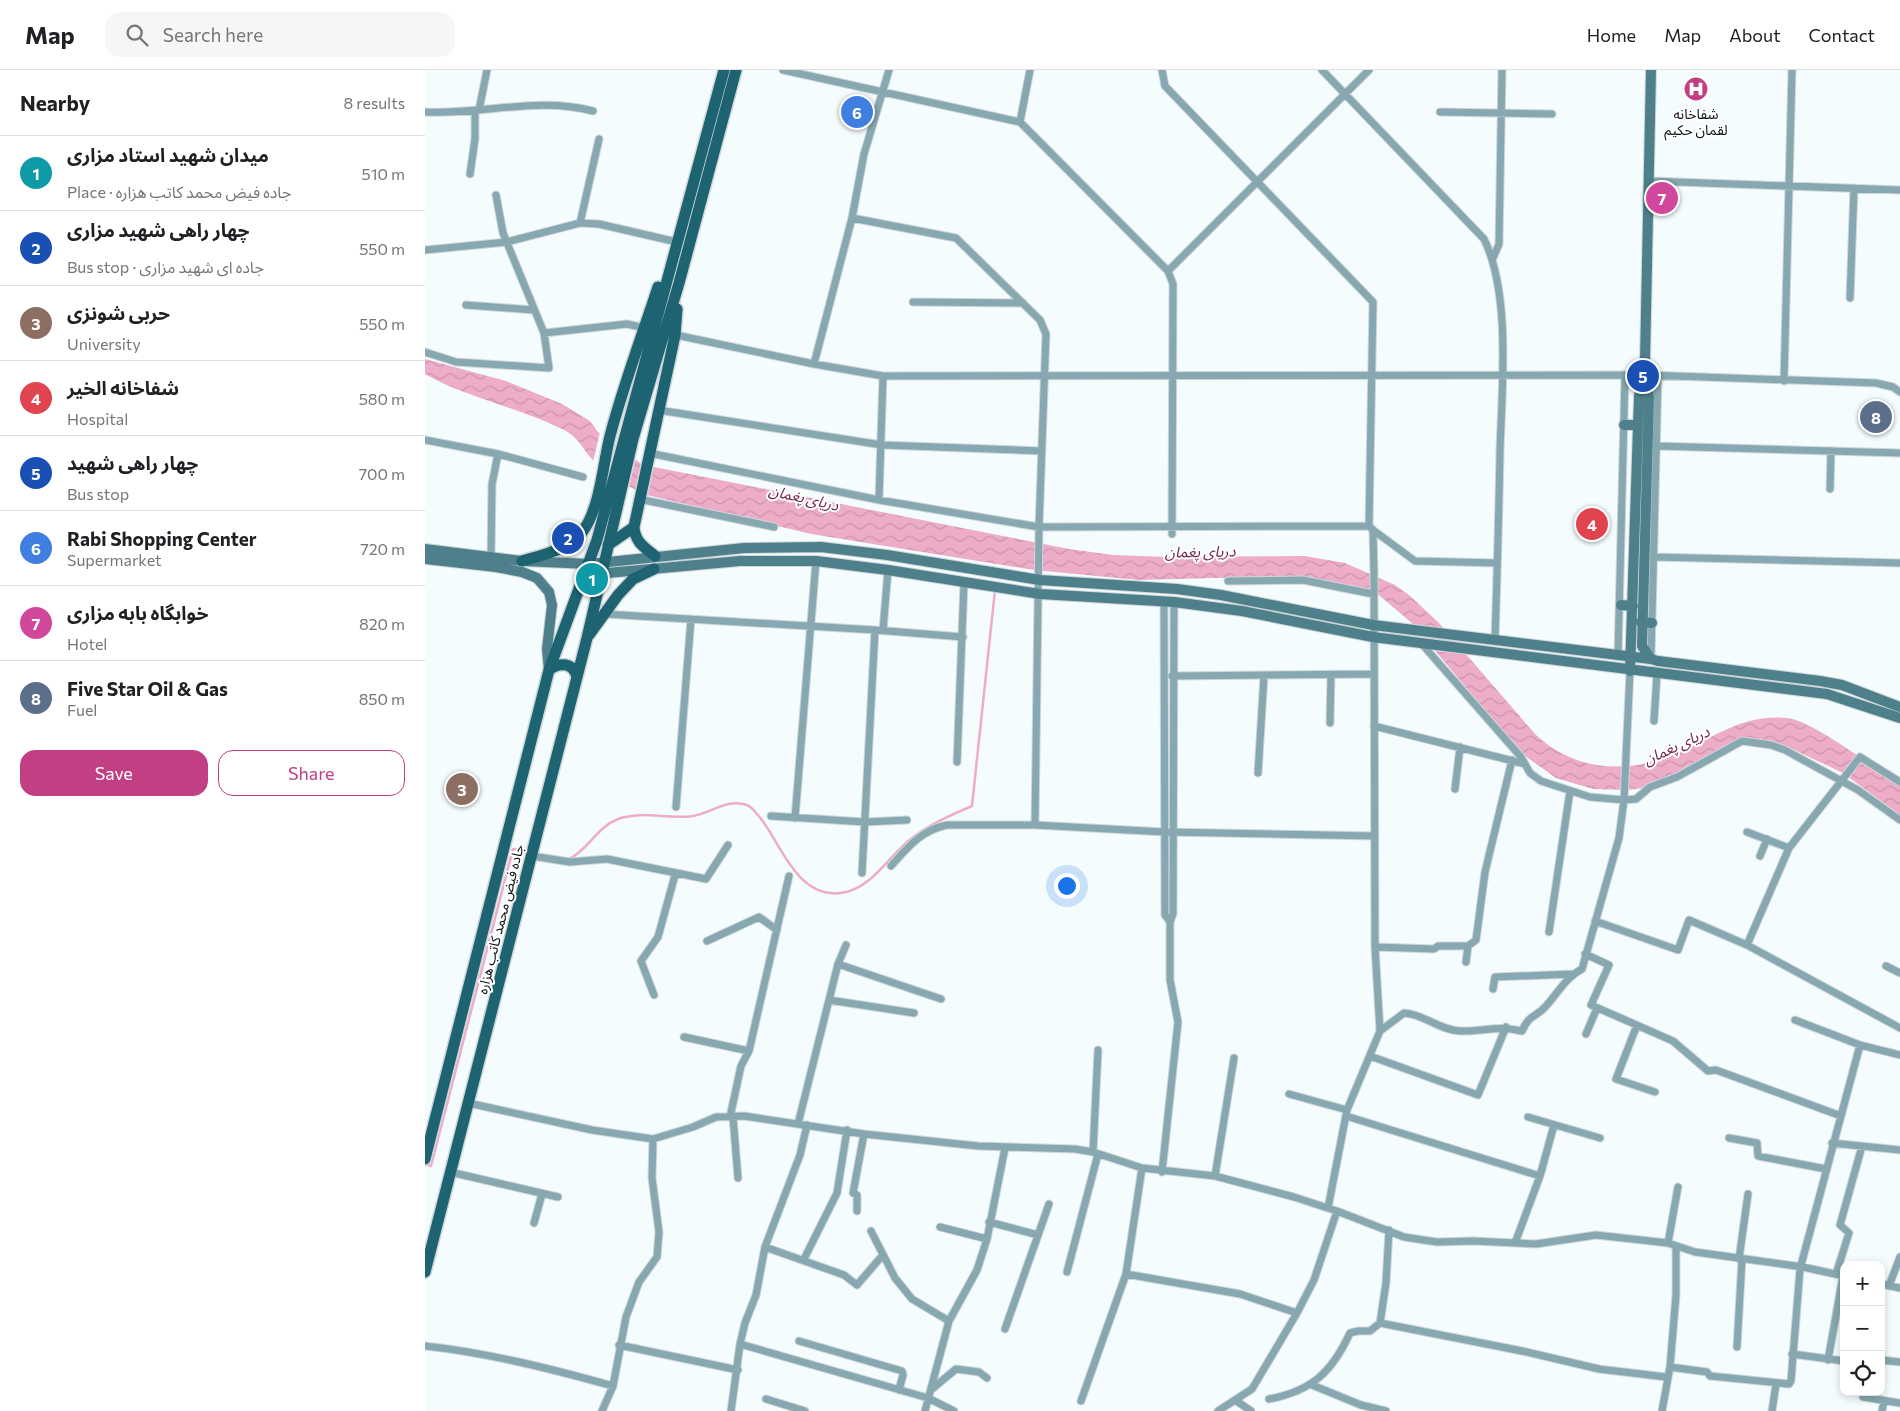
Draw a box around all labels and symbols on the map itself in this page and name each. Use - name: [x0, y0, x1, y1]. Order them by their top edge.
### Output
- hospital icon: شفاخانه لقمان حکیم: [1683, 76, 1709, 102]
- pin: 6: [841, 93, 873, 131]
- place label: شفاخانه لقمان حکیم: [1664, 105, 1728, 141]
- pin: 7: [1646, 179, 1678, 217]
- pin: 5: [1627, 357, 1659, 395]
- pin: 8: [1860, 398, 1892, 436]
- water label: دریای پغمان: [767, 480, 841, 516]
- pin: 4: [1576, 505, 1608, 543]
- pin: 2: [552, 519, 584, 557]
- water label: دریای پغمان: [1164, 541, 1236, 563]
- pin: 1: [576, 560, 608, 598]
- water label: دریای پغمان: [1640, 721, 1714, 770]
- pin: 3: [446, 770, 478, 808]
- street label: جاده فیض محمد کاتب هزاره: [473, 842, 528, 996]
- your location: [1054, 873, 1080, 899]

